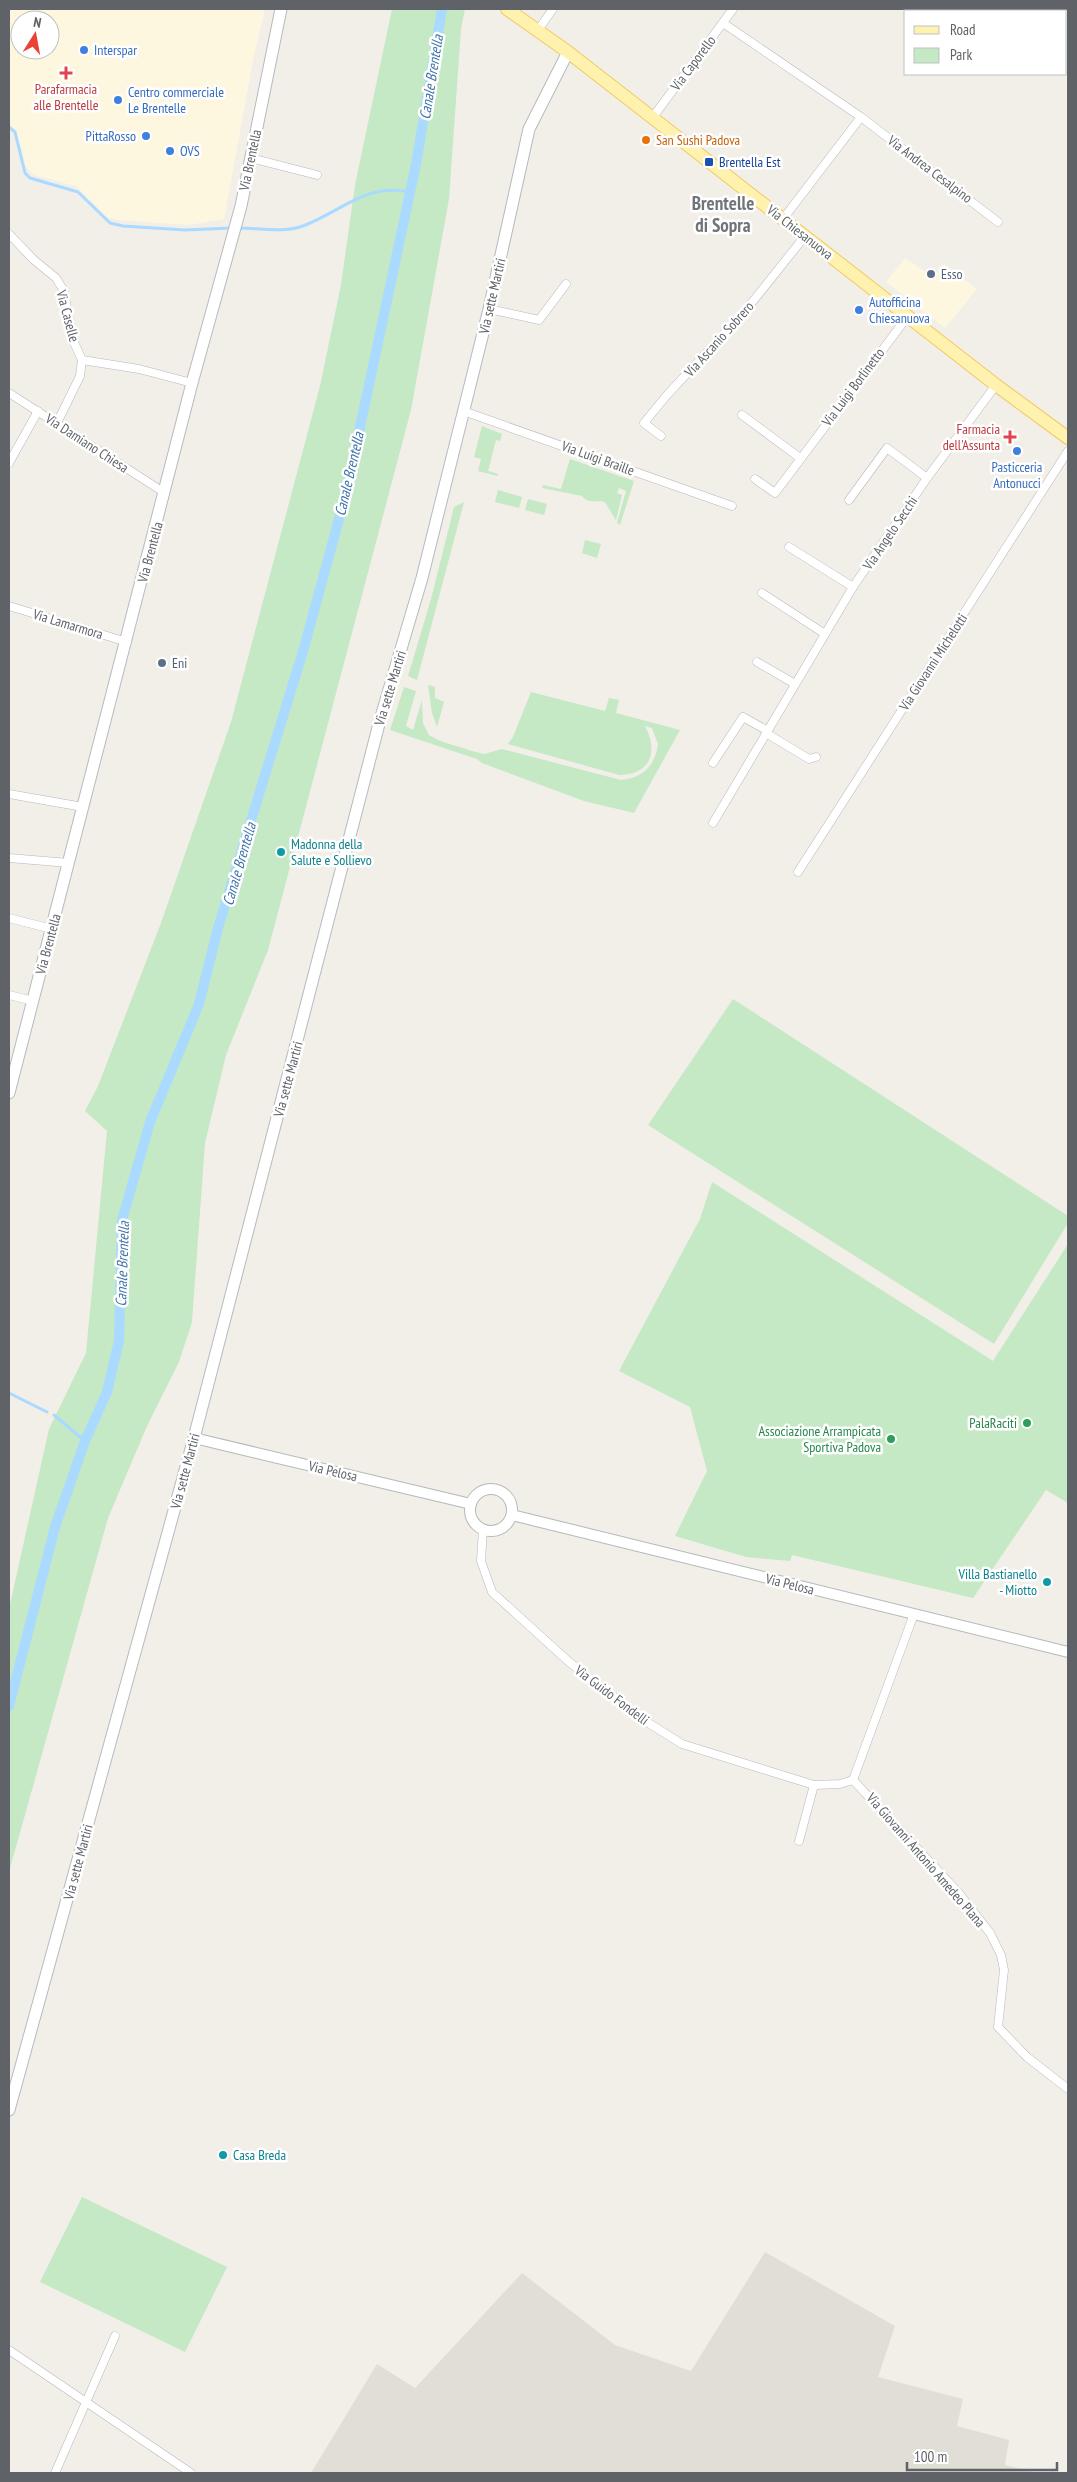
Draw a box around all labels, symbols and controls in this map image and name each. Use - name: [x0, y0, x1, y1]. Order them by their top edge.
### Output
- north arrow: [10, 10, 60, 60]
- legend: [904, 10, 1067, 75]
- text: N: [32, 13, 43, 32]
- text: Road: [950, 20, 976, 39]
- water label: Canale Brentella: [415, 32, 447, 121]
- street label: Via Caporello: [666, 32, 720, 95]
- place label: Interspar: [94, 41, 137, 59]
- marker: Interspar: [78, 44, 90, 56]
- text: Park: [950, 45, 972, 64]
- marker: Parafarmacia alle Brentelle: [60, 67, 72, 79]
- place label: Parafarmacia alle Brentelle: [33, 80, 99, 114]
- place label: Centro commerciale Le Brentelle: [128, 83, 224, 117]
- marker: Centro commerciale Le Brentelle: [112, 94, 124, 106]
- place label: PittaRosso: [86, 127, 136, 145]
- street label: Via Brentella: [235, 128, 265, 193]
- marker: PittaRosso: [140, 130, 152, 142]
- place label: San Sushi Padova: [656, 131, 740, 149]
- street label: Via Andrea Cesalpino: [883, 131, 976, 207]
- marker: San Sushi Padova: [640, 134, 652, 146]
- place label: OVS: [180, 142, 200, 160]
- marker: OVS: [164, 145, 176, 157]
- place label: Brentella Est: [719, 153, 781, 171]
- marker: Brentella Est: [703, 156, 715, 168]
- district label: Brentelle di Sopra: [692, 191, 754, 237]
- street label: Via Chiesanuova: [763, 200, 837, 263]
- street label: Via sette Martiri: [474, 256, 509, 337]
- place label: Esso: [941, 265, 963, 283]
- marker: Esso: [925, 268, 937, 280]
- street label: Via Caselle: [52, 287, 84, 344]
- place label: Autofficina Chiesanuova: [869, 293, 930, 327]
- street label: Via Ascanio Sobrero: [680, 298, 758, 381]
- marker: Autofficina Chiesanuova: [853, 304, 865, 316]
- street label: Via Luigi Borlinetto: [817, 344, 888, 430]
- street label: Via Damiano Chiesa: [41, 409, 132, 477]
- place label: Farmacia dell'Assunta: [943, 420, 1000, 454]
- water label: Canale Brentella: [330, 429, 368, 518]
- marker: Farmacia dell'Assunta: [1004, 431, 1016, 443]
- street label: Via Luigi Braille: [558, 436, 637, 480]
- marker: Pasticceria Antonucci: [1011, 445, 1023, 457]
- place label: Pasticceria Antonucci: [992, 458, 1042, 492]
- street label: Via Angelo Secchi: [858, 493, 921, 574]
- street label: Via Brentella: [133, 520, 167, 585]
- street label: Via Lamarmora: [30, 605, 105, 643]
- street label: Via Giovanni Michelotti: [894, 610, 971, 715]
- street label: Via sette Martiri: [370, 648, 410, 729]
- place label: Eni: [172, 654, 187, 672]
- marker: Eni: [156, 657, 168, 669]
- water label: Canale Brentella: [218, 819, 260, 908]
- place label: Madonna della Salute e Sollievo: [291, 835, 372, 869]
- marker: Madonna della Salute e Sollievo: [275, 846, 287, 858]
- street label: Via Brentella: [31, 912, 65, 977]
- street label: Via sette Martiri: [269, 1039, 307, 1120]
- water label: Canale Brentella: [111, 1220, 133, 1307]
- place label: PalaRaciti: [969, 1414, 1017, 1432]
- marker: PalaRaciti: [1021, 1417, 1033, 1429]
- place label: Associazione Arrampicata Sportiva Padova: [758, 1422, 881, 1456]
- street label: Via sette Martiri: [166, 1431, 204, 1512]
- marker: Associazione Arrampicata Sportiva Padova: [885, 1433, 897, 1445]
- street label: Via Pelosa: [306, 1456, 359, 1485]
- place label: Villa Bastianello - Miotto: [957, 1565, 1037, 1599]
- street label: Via Pelosa: [763, 1569, 816, 1599]
- marker: Villa Bastianello - Miotto: [1041, 1576, 1053, 1588]
- street label: Via Guido Fondelli: [570, 1661, 653, 1729]
- street label: Via Giovanni Antonio Amedeo Plana: [862, 1788, 989, 1931]
- street label: Via sette Martiri: [59, 1822, 97, 1903]
- place label: Casa Breda: [233, 2146, 286, 2164]
- marker: Casa Breda: [217, 2149, 229, 2161]
- scale bar: [907, 2440, 1057, 2472]
- text: 100 m: [914, 2447, 947, 2466]

